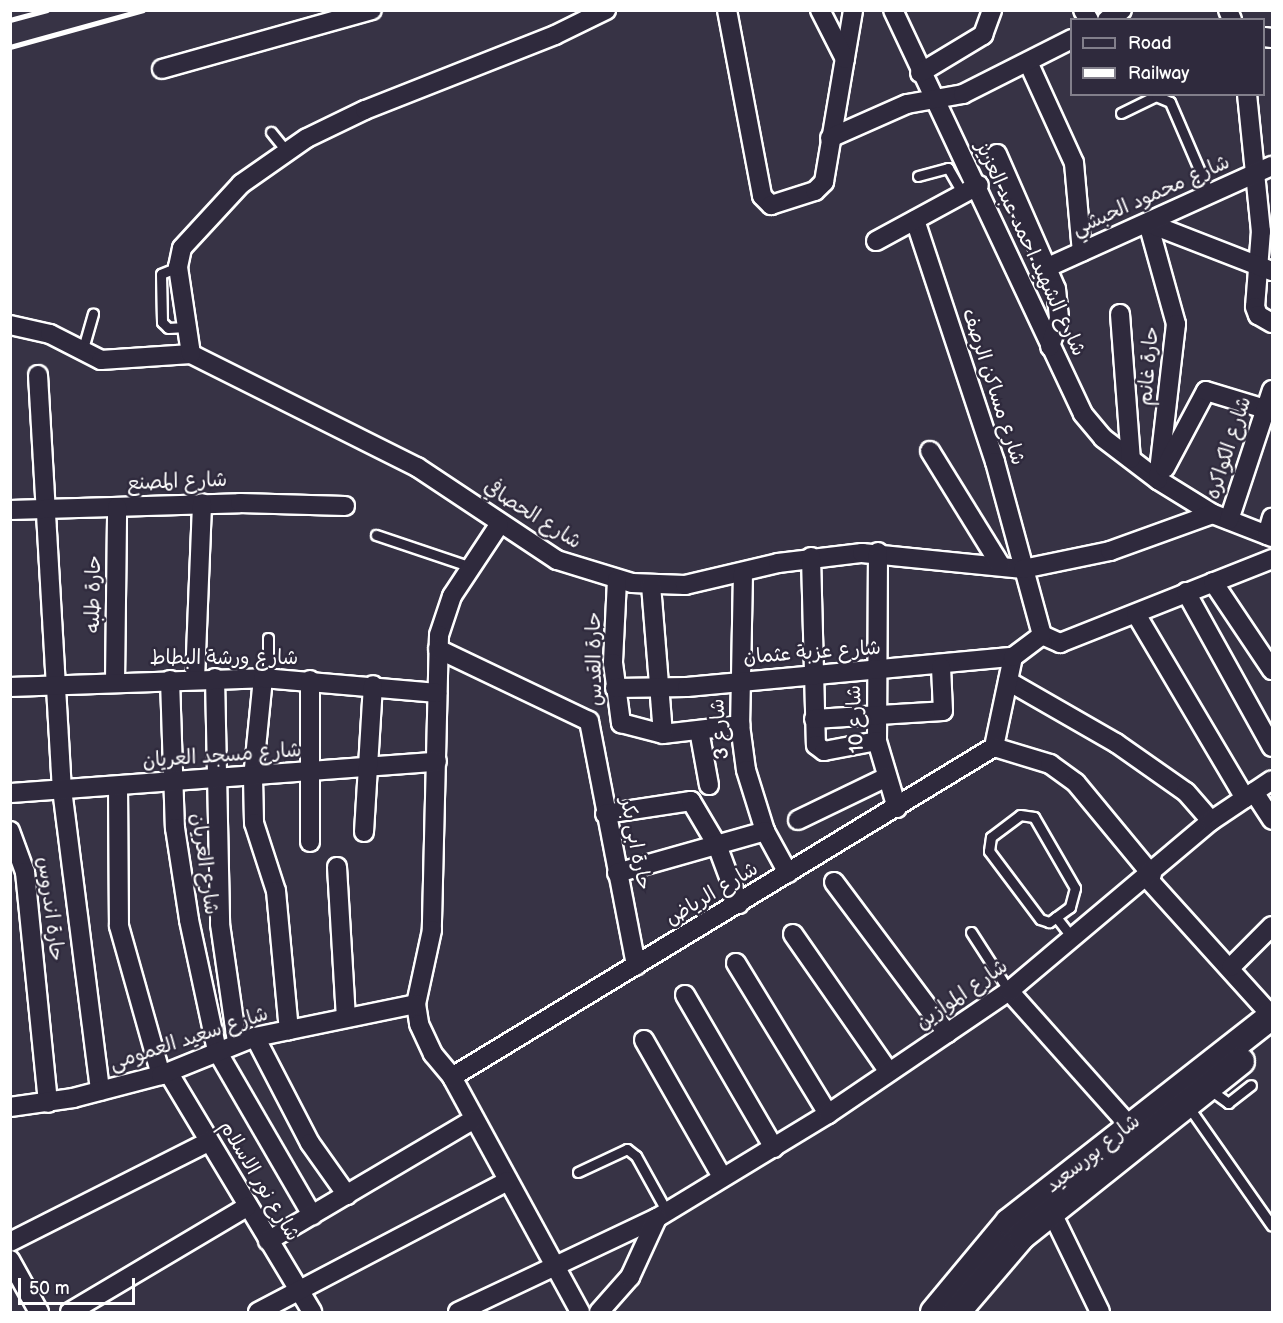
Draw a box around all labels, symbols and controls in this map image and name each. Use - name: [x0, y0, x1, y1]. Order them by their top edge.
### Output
- legend: [1070, 18, 1265, 96]
- text: Road: [1128, 33, 1172, 54]
- text: Railway: [1128, 63, 1190, 84]
- street label: شارع الشهيد احمد عبد العزيز: [970, 138, 1090, 360]
- street label: شارع محمود الحبشي: [1069, 150, 1233, 242]
- street label: شارع مساكن الرصف: [956, 306, 1030, 468]
- street label: حارة غانم: [1134, 325, 1164, 407]
- street label: شارع الكواكره: [1201, 394, 1257, 502]
- street label: شارع المصنع: [127, 468, 227, 496]
- street label: شارع الحصافي: [479, 475, 585, 555]
- street label: حارة طلبه: [81, 555, 107, 633]
- street label: حارة القدس: [582, 612, 608, 706]
- street label: شارع عزبة عثمان: [742, 636, 882, 670]
- street label: شارع ورشة البطاط: [150, 646, 298, 670]
- street label: شارع 10: [842, 684, 870, 754]
- street label: شارع 3: [705, 698, 735, 760]
- street label: شارع مسجد العريان: [142, 738, 302, 774]
- street label: حارة ابى بكر: [614, 796, 656, 892]
- street label: شارع العريان: [185, 812, 223, 916]
- street label: حارة اندروس: [32, 855, 68, 963]
- street label: شارع الرياض: [661, 857, 763, 931]
- street label: شارع الموازين: [911, 955, 1013, 1035]
- street label: شارع سعيد العمومى: [107, 1002, 271, 1076]
- street label: شارع بورسعيد: [1041, 1110, 1145, 1198]
- street label: شارع نور الاسلام: [214, 1116, 304, 1246]
- scale bar: [21, 1266, 138, 1304]
- text: 50 m: [29, 1278, 70, 1299]

